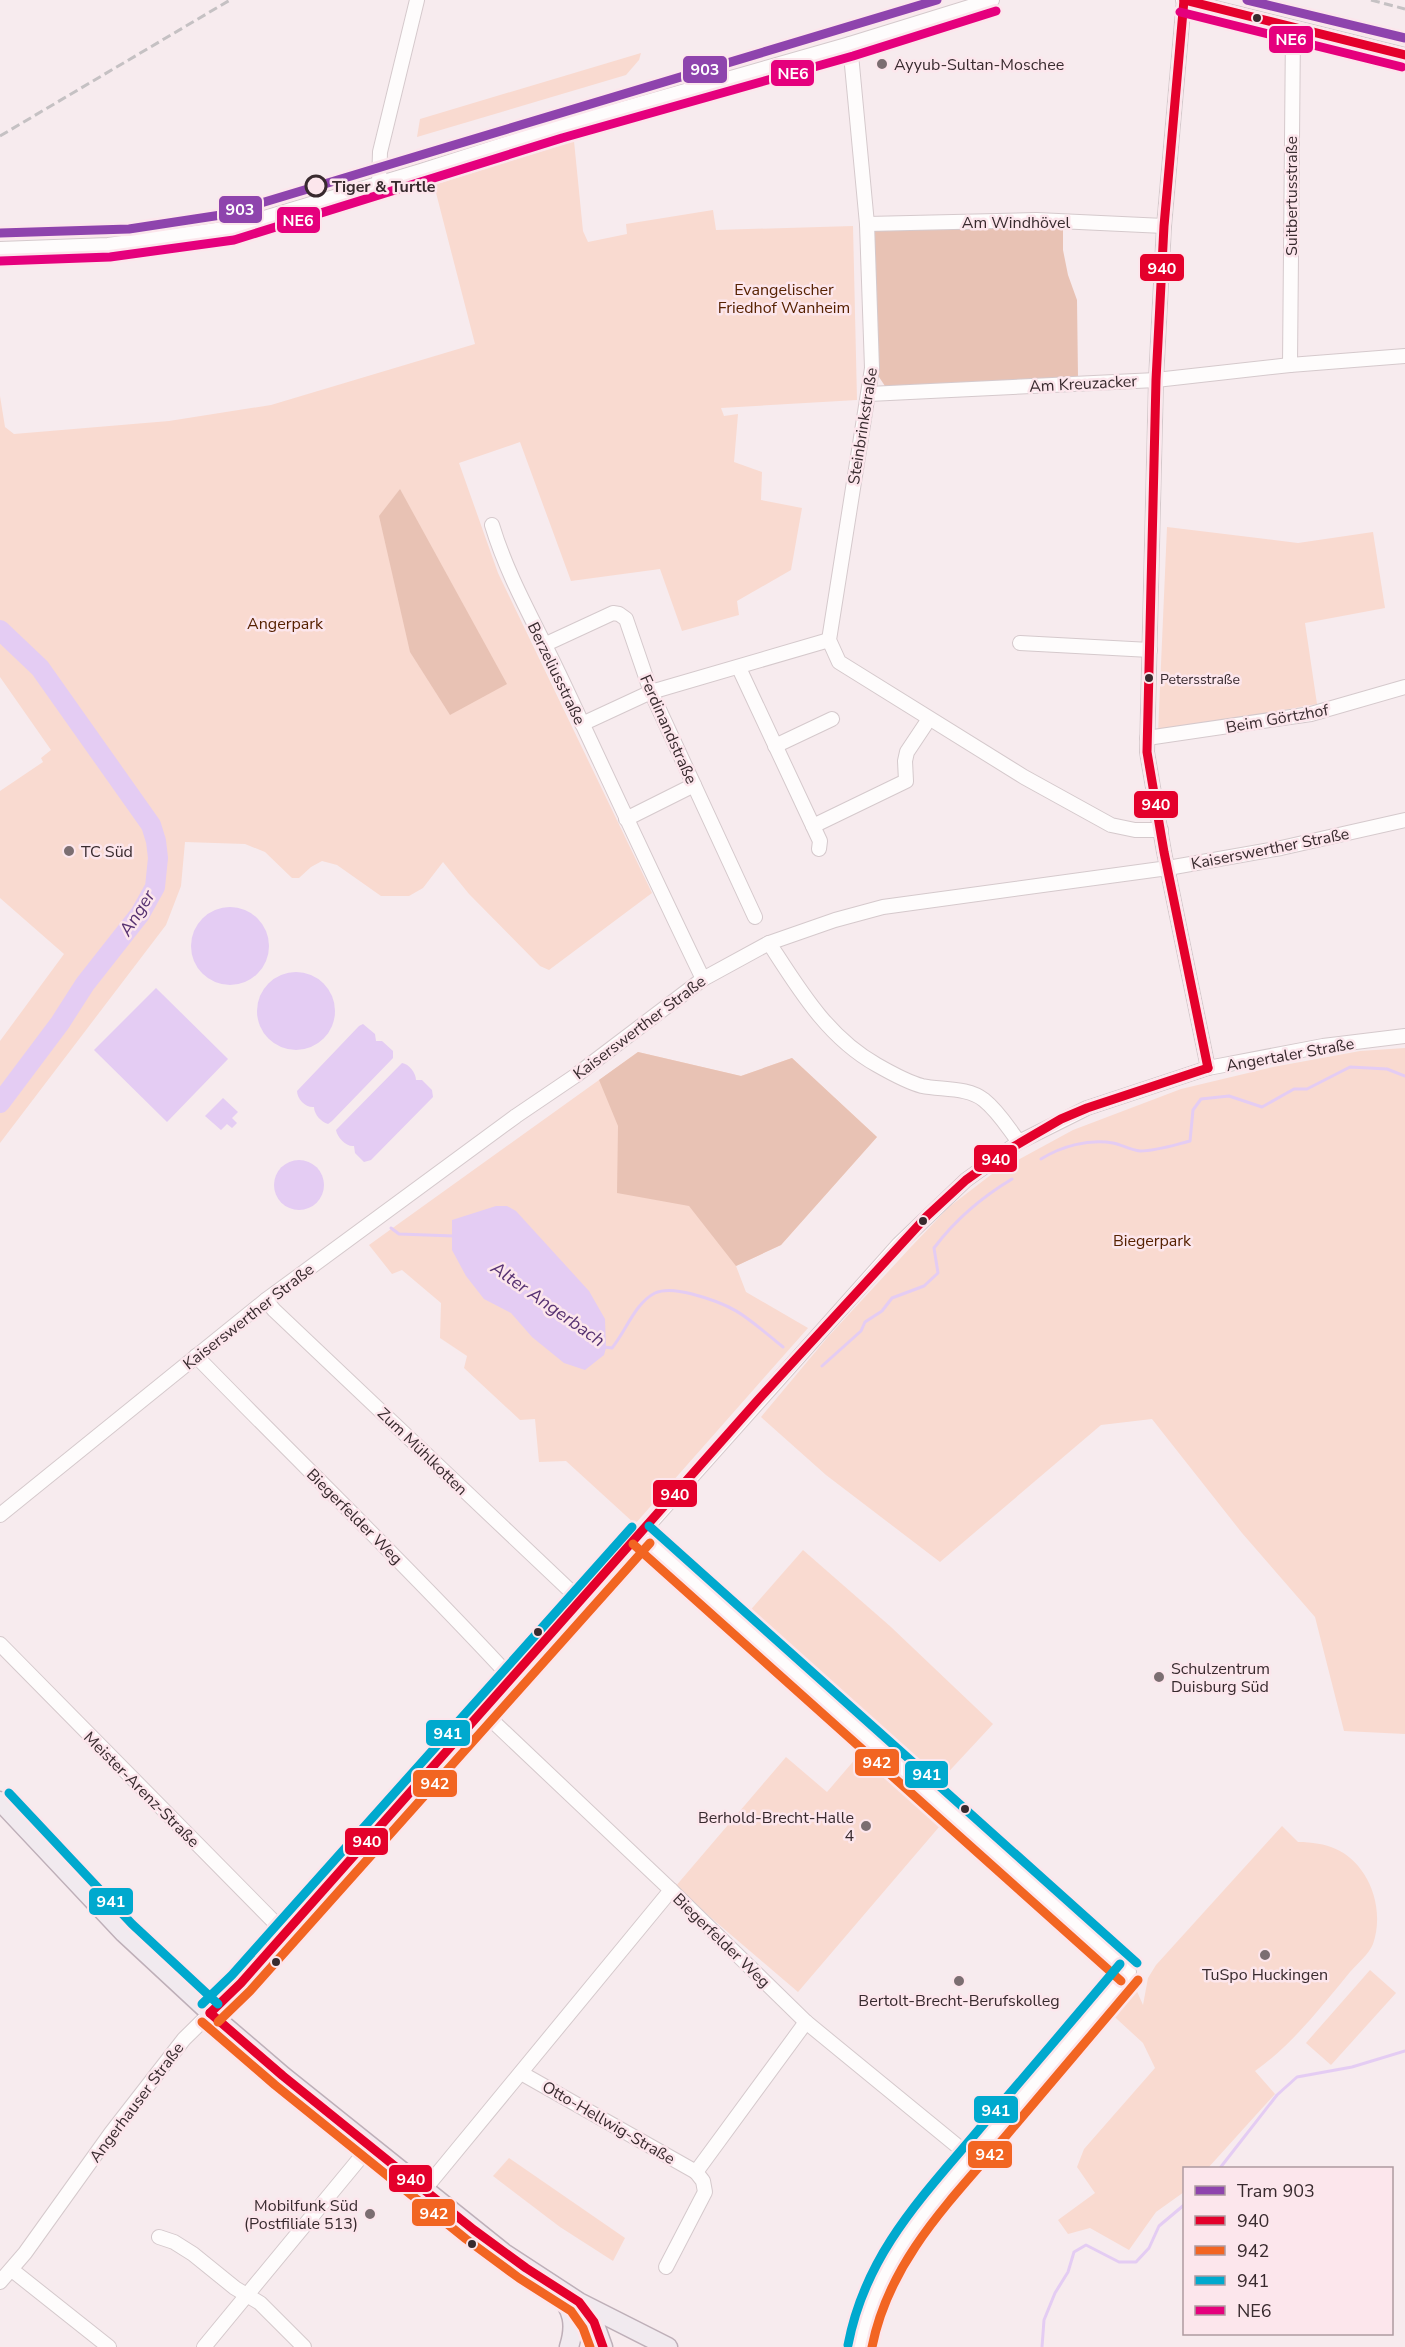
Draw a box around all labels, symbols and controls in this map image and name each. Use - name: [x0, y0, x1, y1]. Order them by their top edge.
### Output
- unlabelled marker: [1251, 12, 1263, 24]
- line badge: NE6: [1268, 25, 1314, 54]
- text: NE6: [1275, 29, 1307, 51]
- place label: Ayyub-Sultan-Moschee: [894, 54, 1064, 76]
- line badge: 903: [682, 55, 728, 84]
- marker: Ayyub-Sultan-Moschee: [875, 57, 889, 71]
- text: 903: [691, 59, 719, 81]
- line badge: NE6: [770, 59, 815, 87]
- text: NE6: [777, 63, 809, 85]
- street label: Suitbertusstraße: [1281, 136, 1303, 256]
- marker: Tiger & Turtle: [305, 175, 327, 197]
- place label: Tiger & Turtle: [332, 176, 436, 198]
- line badge: 903: [218, 195, 263, 224]
- text: 903: [226, 199, 254, 221]
- line badge: NE6: [276, 206, 321, 234]
- text: NE6: [282, 210, 314, 232]
- street label: Am Windhövel: [962, 212, 1070, 234]
- line badge: 940: [1139, 253, 1185, 282]
- text: 940: [1148, 258, 1176, 280]
- park label: Evangelischer Friedhof Wanheim: [718, 279, 850, 319]
- street label: Steinbrinkstraße: [843, 366, 883, 486]
- street label: Am Kreuzacker: [1029, 370, 1138, 398]
- park label: Angerpark: [247, 613, 324, 635]
- street label: Berzeliusstraße: [522, 618, 590, 728]
- place label: Petersstraße: [1160, 670, 1240, 689]
- street label: Ferdinandstraße: [634, 671, 702, 787]
- marker: Petersstraße: [1143, 672, 1155, 684]
- street label: Beim Görtzhof: [1224, 699, 1331, 739]
- line badge: 940: [1133, 790, 1179, 819]
- text: 940: [1142, 794, 1170, 816]
- street label: Kaiserswerther Straße: [1189, 823, 1351, 875]
- place label: TC Süd: [81, 841, 133, 863]
- marker: TC Süd: [62, 844, 76, 858]
- water label: Anger: [113, 885, 161, 941]
- street label: Kaiserswerther Straße: [569, 971, 710, 1085]
- street label: Angertaler Straße: [1224, 1033, 1356, 1077]
- line badge: 940: [973, 1144, 1018, 1173]
- text: 940: [982, 1149, 1010, 1171]
- unlabelled marker: [917, 1215, 929, 1227]
- park label: Biegerpark: [1113, 1230, 1192, 1252]
- water label: Alter Angerbach: [486, 1255, 610, 1352]
- street label: Kaiserswerther Straße: [179, 1259, 319, 1375]
- street label: Zum Mühlkotten: [372, 1403, 472, 1500]
- street label: Biegerfelder Weg: [301, 1464, 407, 1570]
- line badge: 940: [652, 1479, 698, 1508]
- text: 940: [661, 1484, 689, 1506]
- unlabelled marker: [532, 1626, 544, 1638]
- place label: Schulzentrum Duisburg Süd: [1171, 1658, 1270, 1698]
- marker: Schulzentrum Duisburg Süd: [1152, 1670, 1166, 1684]
- line badge: 941: [425, 1719, 471, 1747]
- text: 941: [434, 1723, 462, 1745]
- street label: Meister-Arenz-Straße: [79, 1727, 204, 1852]
- line badge: 942: [854, 1748, 900, 1777]
- text: 942: [863, 1752, 891, 1774]
- line badge: 941: [904, 1760, 949, 1789]
- text: 941: [913, 1764, 941, 1786]
- line badge: 942: [412, 1769, 458, 1798]
- text: 942: [421, 1773, 449, 1795]
- unlabelled marker: [959, 1803, 971, 1815]
- place label: Berhold-Brecht-Halle 4: [698, 1807, 854, 1847]
- marker: Berhold-Brecht-Halle 4: [859, 1819, 873, 1833]
- line badge: 940: [344, 1827, 389, 1856]
- text: 940: [353, 1831, 381, 1853]
- line badge: 941: [88, 1887, 134, 1916]
- street label: Biegerfelder Weg: [668, 1888, 775, 1993]
- text: 941: [97, 1891, 125, 1913]
- marker: TuSpo Huckingen: [1258, 1948, 1272, 1962]
- unlabelled marker: [270, 1956, 282, 1968]
- place label: TuSpo Huckingen: [1202, 1964, 1328, 1986]
- marker: Bertolt-Brecht-Berufskolleg: [952, 1974, 966, 1988]
- place label: Bertolt-Brecht-Berufskolleg: [858, 1990, 1060, 2012]
- street label: Angerhauser Straße: [84, 2038, 189, 2167]
- street label: Otto-Hellwig-Straße: [538, 2076, 679, 2170]
- line badge: 941: [973, 2095, 1019, 2124]
- text: 941: [982, 2100, 1010, 2122]
- line badge: 942: [967, 2140, 1013, 2169]
- text: 942: [976, 2144, 1004, 2166]
- line badge: 940: [388, 2164, 433, 2193]
- legend: [1183, 2167, 1393, 2335]
- text: 940: [397, 2169, 425, 2191]
- text: Tram 903: [1237, 2179, 1315, 2203]
- place label: Mobilfunk Süd (Postfiliale 513): [244, 2195, 358, 2235]
- line badge: 942: [411, 2198, 456, 2227]
- text: 942: [420, 2203, 448, 2225]
- marker: Mobilfunk Süd (Postfiliale 513): [363, 2207, 377, 2221]
- text: 940: [1237, 2209, 1269, 2233]
- unlabelled marker: [466, 2238, 478, 2250]
- text: 942: [1237, 2239, 1269, 2263]
- text: 941: [1237, 2269, 1269, 2293]
- text: NE6: [1237, 2299, 1272, 2323]

